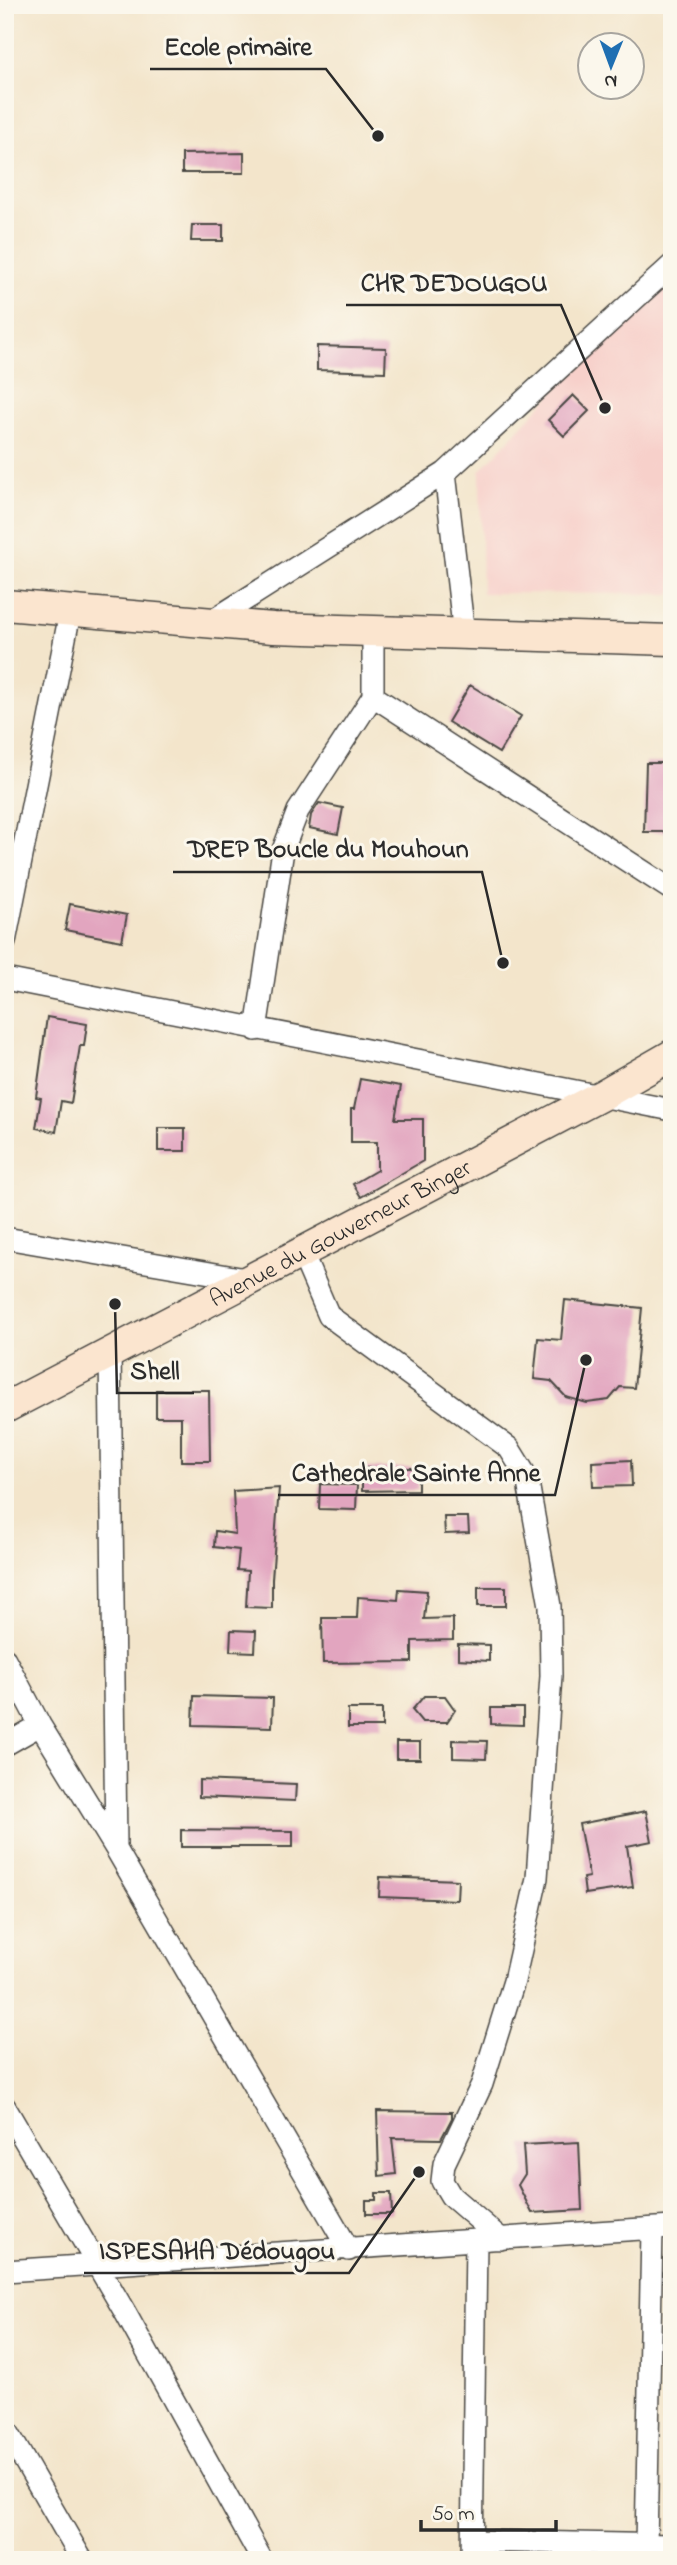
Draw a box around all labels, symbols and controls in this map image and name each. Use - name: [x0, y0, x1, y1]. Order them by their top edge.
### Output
- callout: Ecole primaire: [150, 22, 326, 69]
- text: Ecole primaire: [164, 30, 313, 68]
- north arrow: [576, 32, 646, 102]
- text: N: [604, 67, 617, 94]
- callout: CHR DEDOUGOU: [346, 258, 561, 305]
- text: CHR DEDOUGOU: [361, 266, 547, 304]
- callout: DREP Boucle du Mouhoun: [173, 825, 482, 872]
- text: DREP Boucle du Mouhoun: [186, 832, 469, 870]
- street label: Avenue du Gouverneur Binger: [204, 1151, 479, 1318]
- callout: Shell: [117, 1346, 194, 1393]
- text: Shell: [130, 1354, 180, 1392]
- callout: Cathedrale Sainte Anne: [278, 1448, 555, 1495]
- text: Cathedrale Sainte Anne: [292, 1456, 542, 1494]
- callout: ISPESAHA Dédougou: [84, 2226, 349, 2273]
- text: ISPESAHA Dédougou: [99, 2234, 335, 2273]
- scale bar: [421, 2488, 556, 2532]
- text: 50 m: [432, 2500, 475, 2530]

